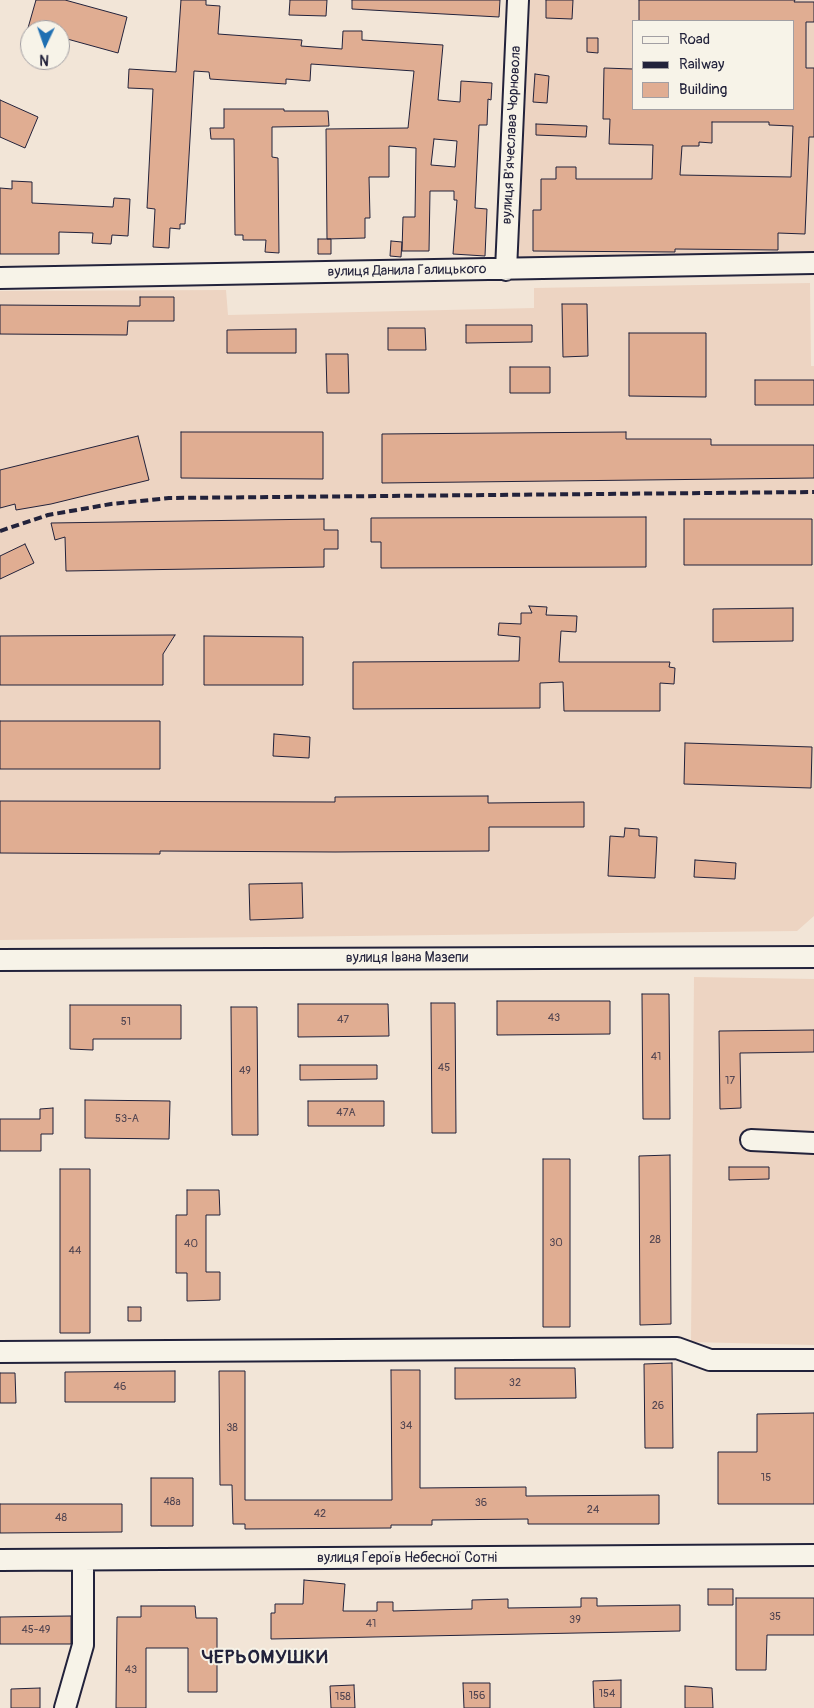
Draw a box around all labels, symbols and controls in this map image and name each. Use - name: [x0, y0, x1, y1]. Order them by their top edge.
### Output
- north arrow: [20, 20, 70, 70]
- legend: [632, 20, 794, 110]
- text: Road: [679, 30, 710, 49]
- street label: вулиця В'ячеслава Чорновола: [499, 45, 525, 225]
- text: N: [39, 51, 49, 68]
- text: Railway: [679, 55, 724, 74]
- text: Building: [679, 80, 727, 99]
- street label: вулиця Данила Галицького: [327, 261, 487, 281]
- street label: вулиця Івана Мазепи: [346, 950, 468, 966]
- house number: 43: [548, 1011, 560, 1025]
- house number: 47: [337, 1013, 349, 1027]
- house number: 51: [121, 1015, 131, 1029]
- house number: 41: [651, 1050, 661, 1064]
- house number: 45: [438, 1061, 450, 1075]
- house number: 49: [239, 1064, 251, 1078]
- house number: 17: [725, 1074, 735, 1088]
- house number: 47А: [336, 1106, 356, 1120]
- house number: 53-А: [115, 1112, 139, 1126]
- house number: 28: [649, 1233, 661, 1247]
- house number: 30: [549, 1236, 563, 1250]
- house number: 40: [184, 1237, 198, 1251]
- house number: 44: [69, 1244, 81, 1258]
- house number: 32: [509, 1376, 521, 1390]
- house number: 46: [114, 1380, 126, 1394]
- house number: 26: [652, 1399, 664, 1413]
- house number: 34: [400, 1419, 412, 1433]
- house number: 38: [226, 1421, 238, 1435]
- house number: 15: [761, 1471, 771, 1485]
- house number: 48а: [163, 1495, 181, 1509]
- house number: 36: [475, 1496, 487, 1510]
- house number: 24: [587, 1503, 599, 1517]
- house number: 42: [314, 1507, 326, 1521]
- house number: 48: [55, 1511, 67, 1525]
- street label: вулиця Героїв Небесної Сотні: [317, 1550, 497, 1566]
- house number: 35: [769, 1610, 781, 1624]
- house number: 39: [569, 1613, 581, 1627]
- house number: 41: [366, 1617, 376, 1631]
- house number: 45-49: [21, 1623, 51, 1637]
- district label: ЧЕРЬОМУШКИ: [200, 1647, 330, 1669]
- house number: 43: [125, 1663, 137, 1677]
- house number: 154: [599, 1687, 615, 1701]
- house number: 156: [469, 1689, 485, 1703]
- house number: 158: [335, 1690, 351, 1704]

